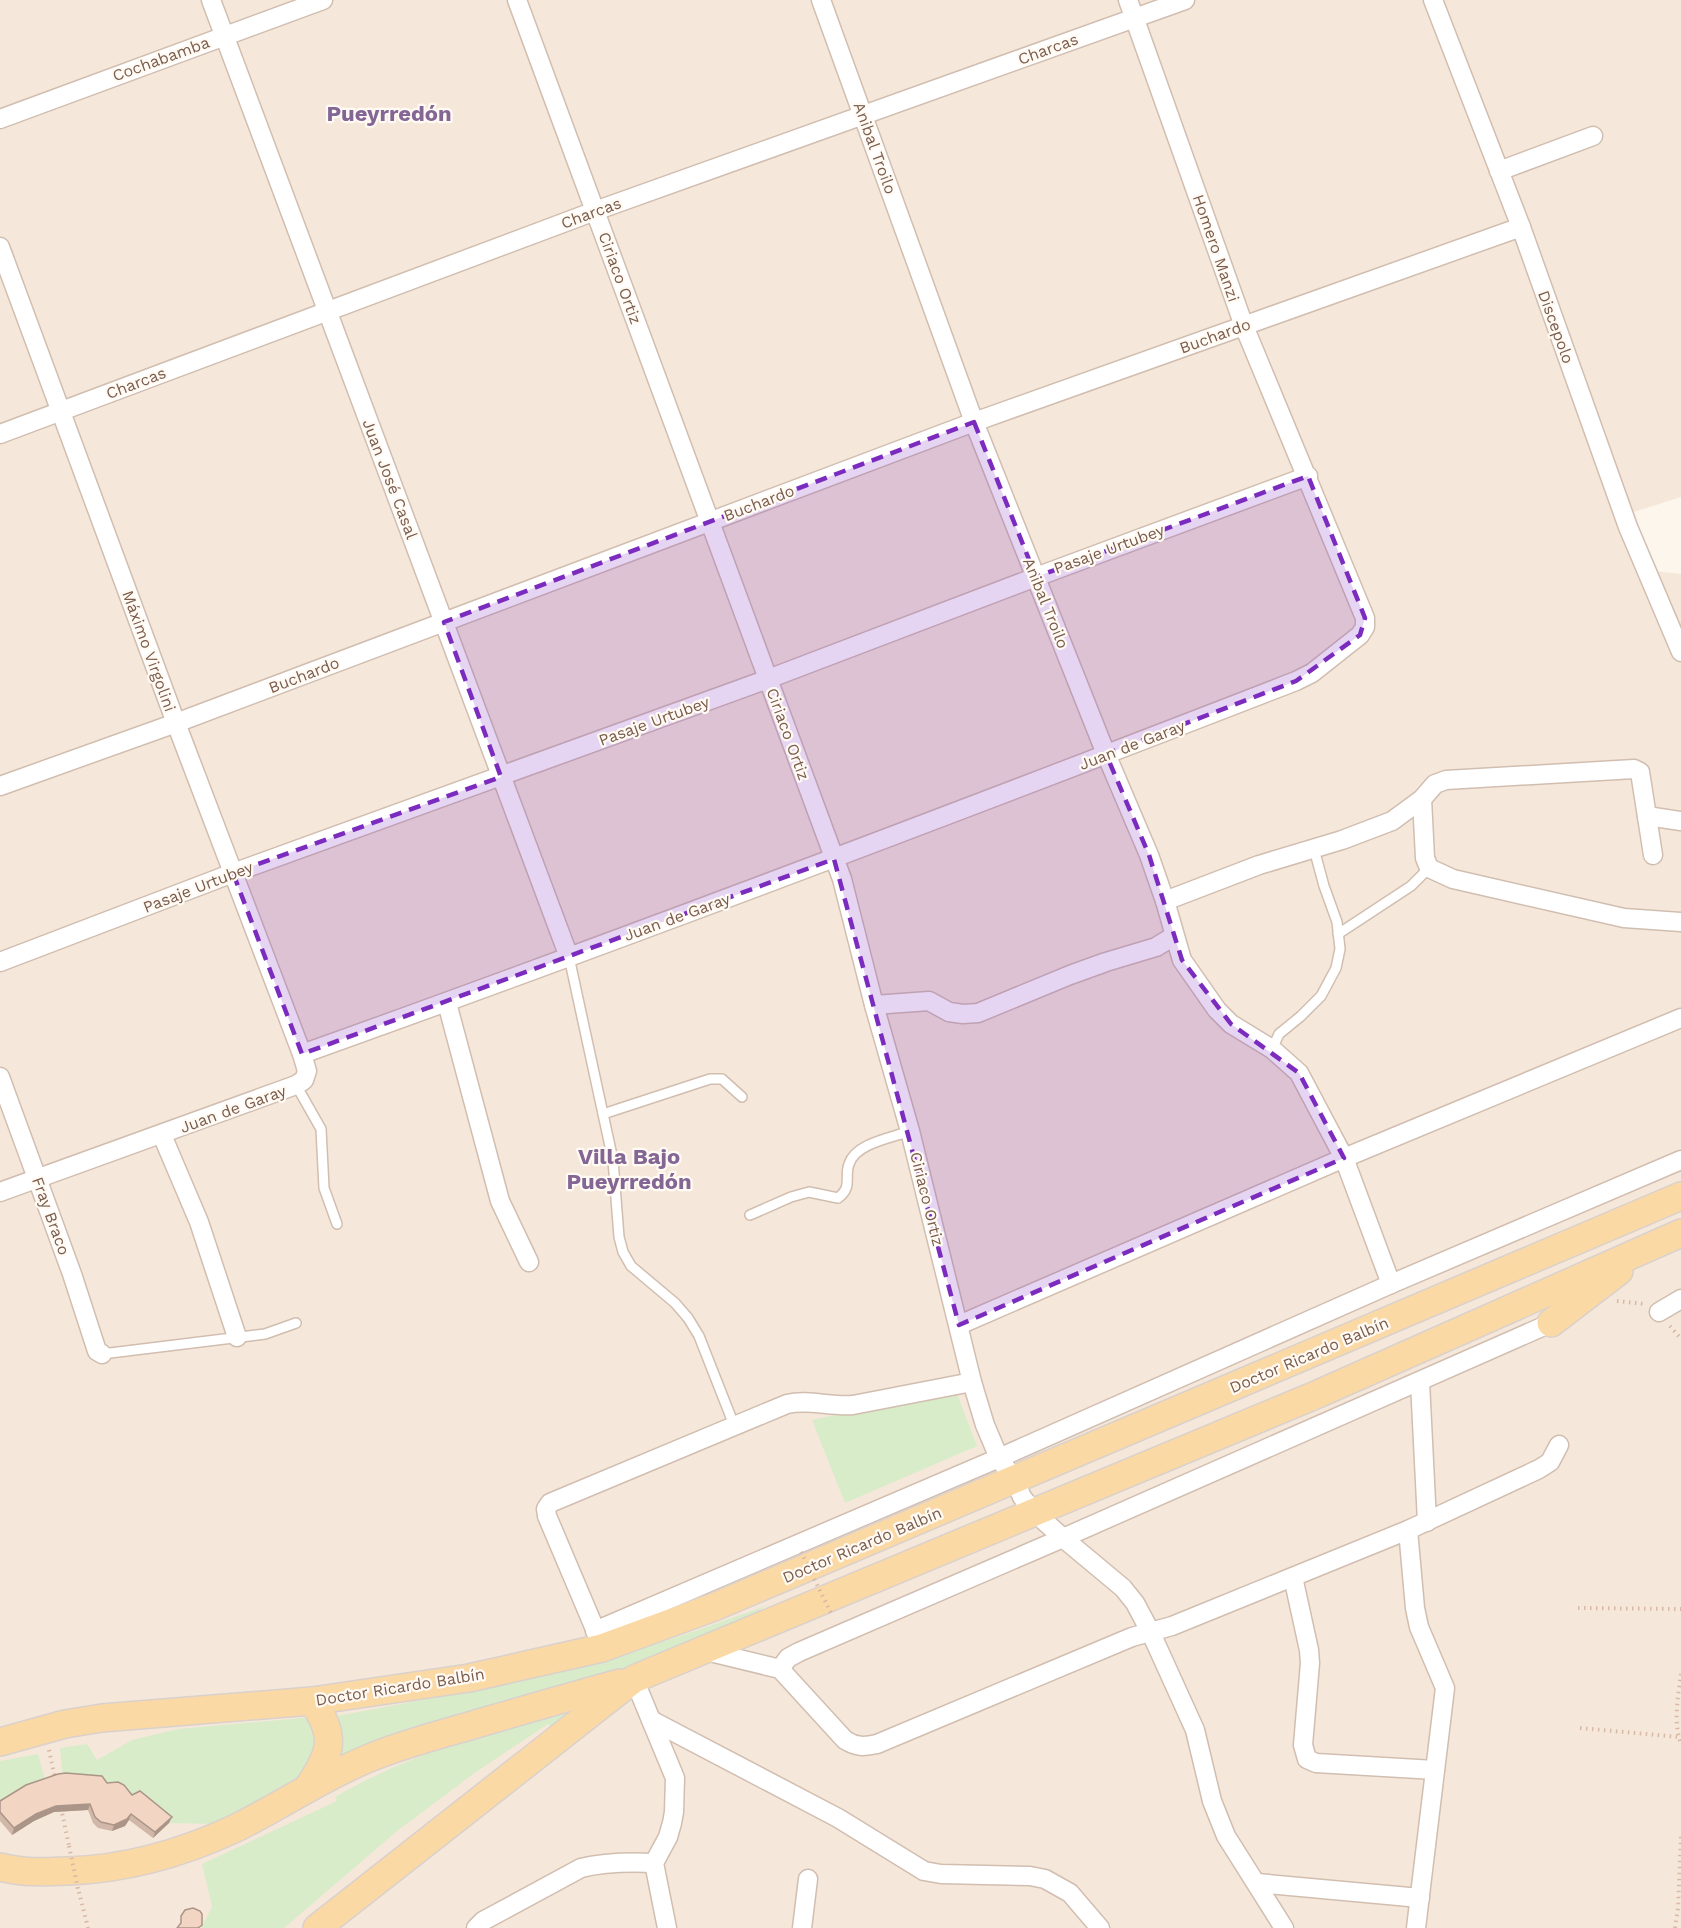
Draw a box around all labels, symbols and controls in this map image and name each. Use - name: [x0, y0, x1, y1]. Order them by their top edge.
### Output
- street label: Charcas: [1015, 29, 1081, 69]
- street label: Cochabamba: [110, 33, 212, 85]
- street label: Anibal Troilo: [850, 99, 900, 197]
- district label: Pueyrredón: [326, 101, 452, 126]
- street label: Homero Manzi: [1189, 192, 1243, 304]
- street label: Charcas: [558, 193, 624, 233]
- street label: Ciriaco Ortiz: [595, 229, 645, 327]
- street label: Discepolo: [1534, 288, 1578, 366]
- street label: Buchardo: [1177, 314, 1253, 358]
- street label: Charcas: [103, 363, 169, 403]
- street label: Juan José Casal: [358, 416, 422, 542]
- street label: Buchardo: [721, 481, 797, 525]
- street label: Pasaje Urtubey: [1051, 520, 1168, 578]
- street label: Anibal Troilo: [1019, 555, 1073, 651]
- street label: Máximo Virgolini: [118, 588, 180, 714]
- street label: Buchardo: [266, 653, 342, 697]
- street label: Ciriaco Ortiz: [763, 685, 813, 783]
- street label: Pasaje Urtubey: [596, 692, 713, 750]
- street label: Juan de Garay: [1076, 716, 1188, 774]
- street label: Pasaje Urtubey: [140, 857, 256, 917]
- street label: Juan de Garay: [621, 889, 733, 945]
- street label: Juan de Garay: [177, 1081, 289, 1137]
- district label: Villa Bajo Pueyrredón: [566, 1144, 692, 1194]
- street label: Ciriaco Ortiz: [906, 1150, 948, 1248]
- street label: Fray Braco: [28, 1174, 74, 1258]
- street label: Doctor Ricardo Balbín: [1227, 1313, 1391, 1397]
- street label: Doctor Ricardo Balbín: [780, 1503, 944, 1587]
- street label: Doctor Ricardo Balbín: [314, 1664, 486, 1710]

